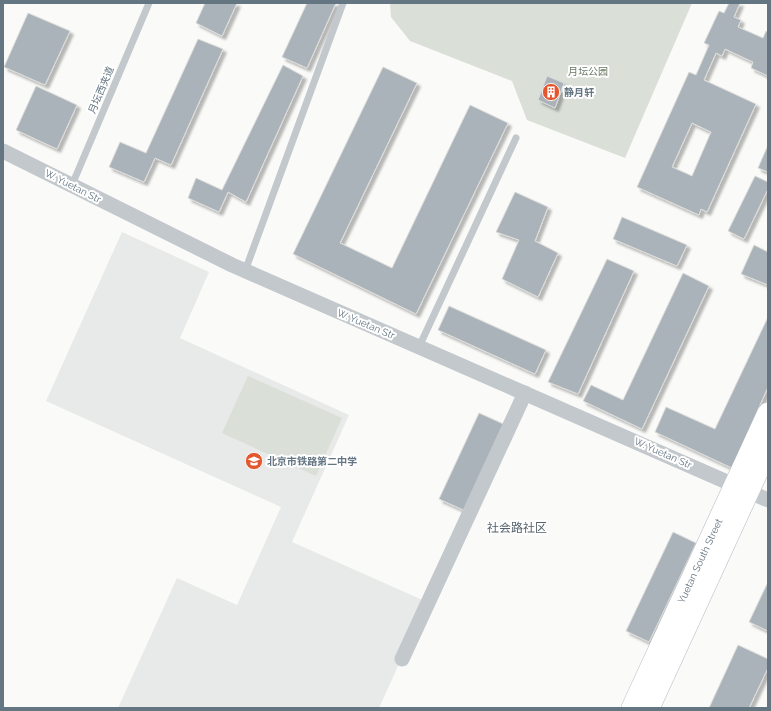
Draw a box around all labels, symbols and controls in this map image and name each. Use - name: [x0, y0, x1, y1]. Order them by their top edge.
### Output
- street label: 月坛西夹道: [86, 65, 116, 115]
- park label: 月坛公园: [568, 66, 608, 77]
- building icon: 静月轩: [541, 82, 561, 102]
- place label: 静月轩: [564, 87, 594, 98]
- street label: W. Yuetan Str: [43, 167, 103, 205]
- street label: W. Yuetan Str: [336, 307, 397, 341]
- street label: W. Yuetan Str: [633, 435, 694, 471]
- school or university icon: 北京市铁路第二中学: [244, 451, 264, 471]
- place label: 北京市铁路第二中学: [267, 456, 357, 467]
- street label: Yuetan South Street: [676, 516, 725, 605]
- district label: 社会路社区: [487, 521, 547, 535]

